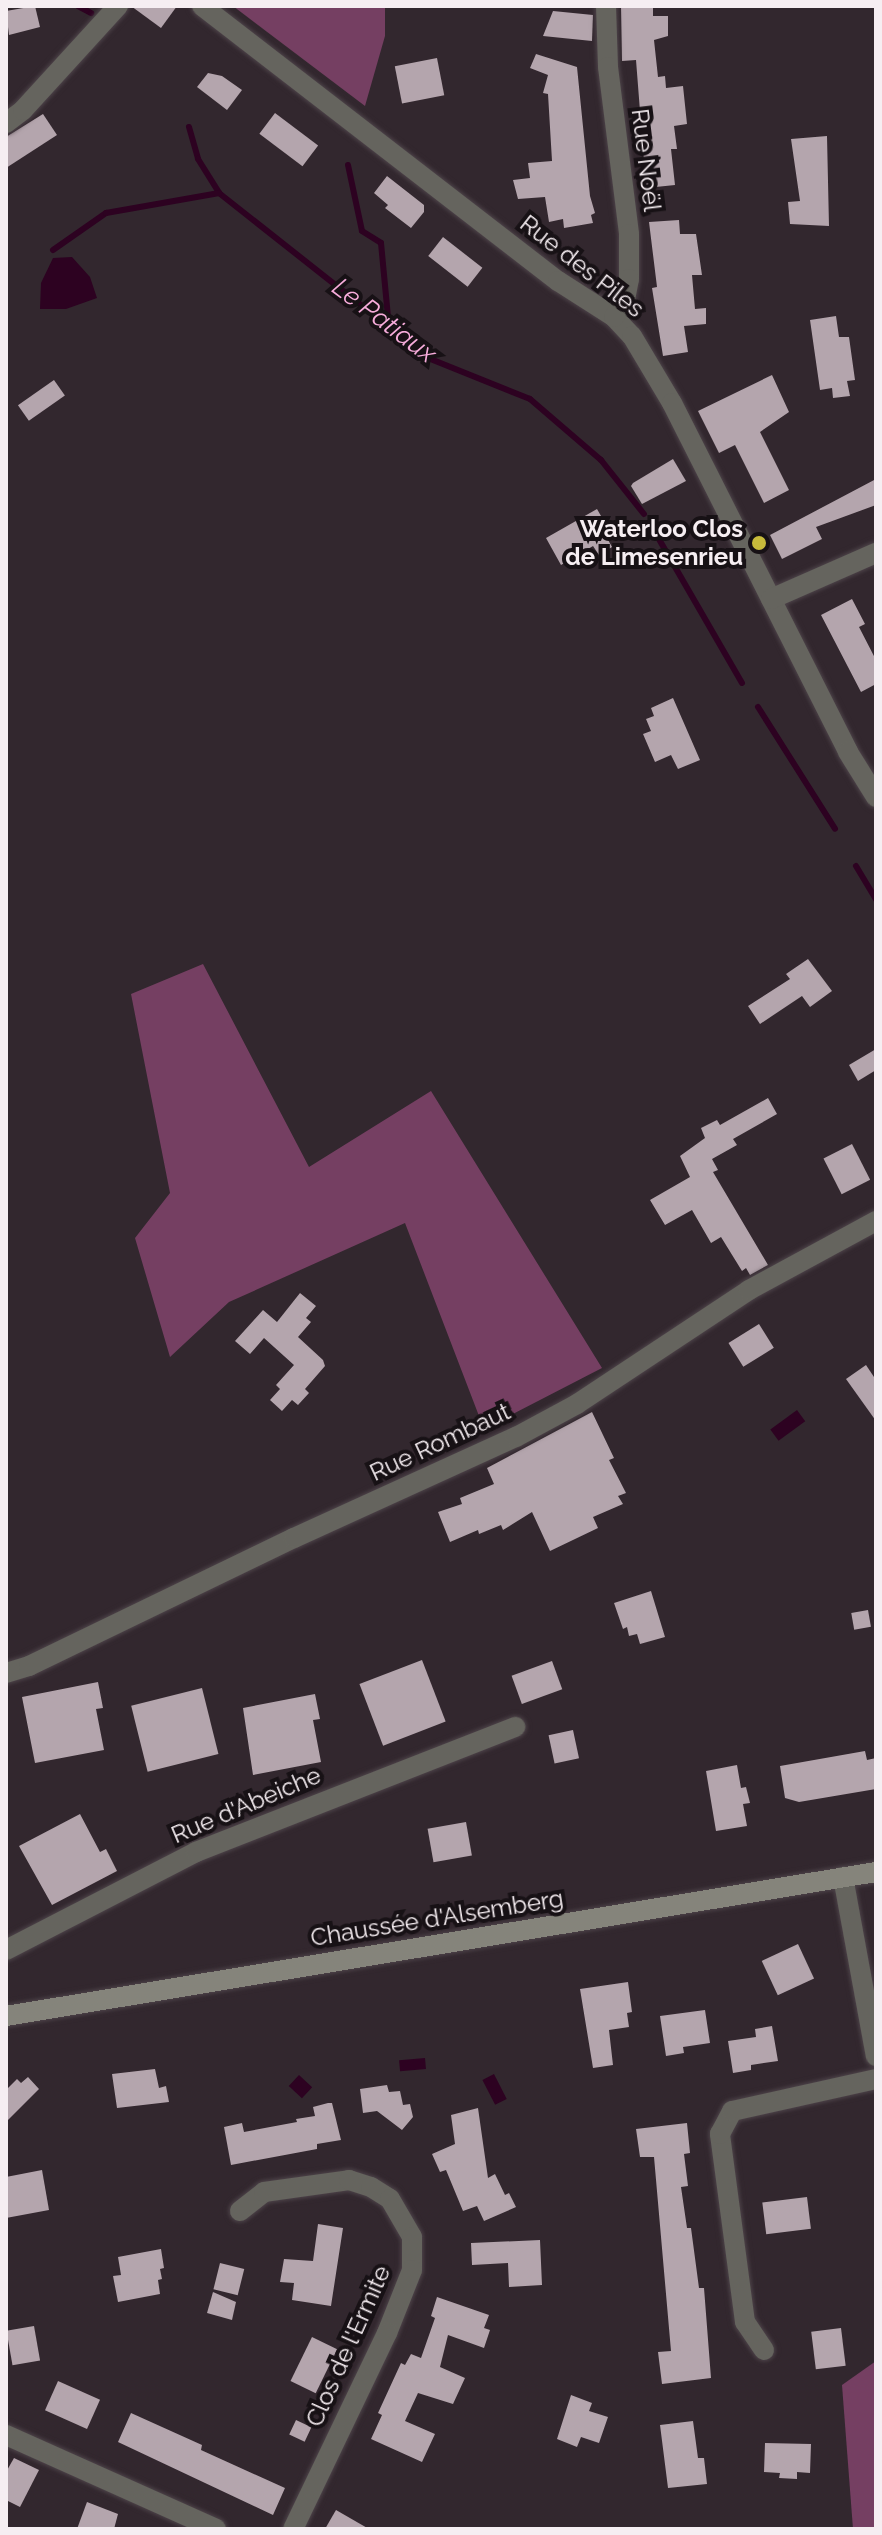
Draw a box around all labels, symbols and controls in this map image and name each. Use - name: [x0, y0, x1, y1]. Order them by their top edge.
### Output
- street label: Rue Noël: [625, 107, 667, 213]
- street label: Rue des Piles: [514, 209, 650, 323]
- water label: Le Patiaux: [326, 272, 442, 370]
- place label: Waterloo Clos de Limesenrieu: [565, 515, 743, 571]
- marker: Waterloo Clos de Limesenrieu: [750, 534, 768, 552]
- street label: Rue Rombaut: [365, 1397, 515, 1487]
- street label: Rue d'Abeiche: [167, 1761, 325, 1849]
- street label: Chaussée d'Alsemberg: [308, 1884, 566, 1952]
- street label: Clos de l'Ermite: [300, 2261, 396, 2431]

